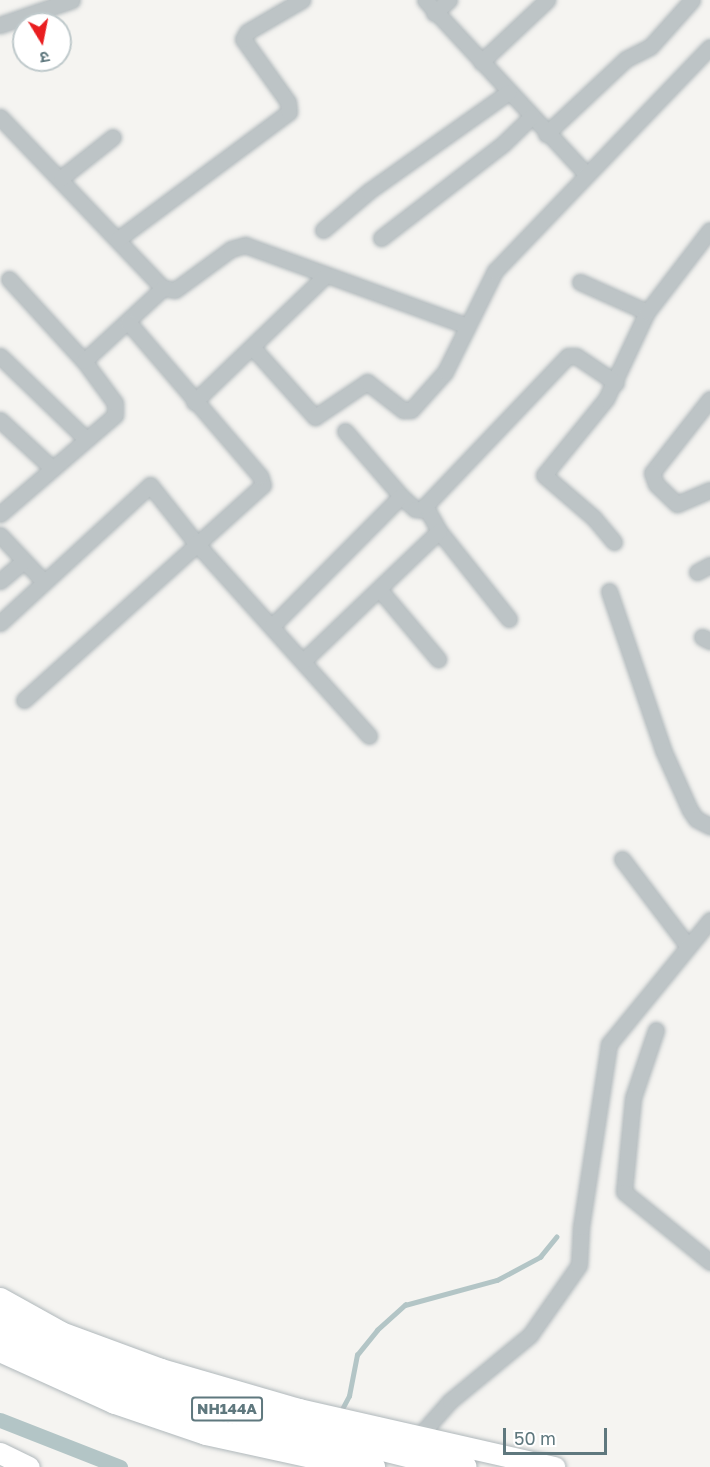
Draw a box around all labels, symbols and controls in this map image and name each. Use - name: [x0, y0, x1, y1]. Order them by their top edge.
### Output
- north arrow: [12, 12, 72, 72]
- text: उ: [38, 47, 51, 68]
- road number: NH144A: [191, 1397, 263, 1421]
- scale bar: [506, 1416, 610, 1454]
- text: 50 m: [514, 1427, 556, 1449]

